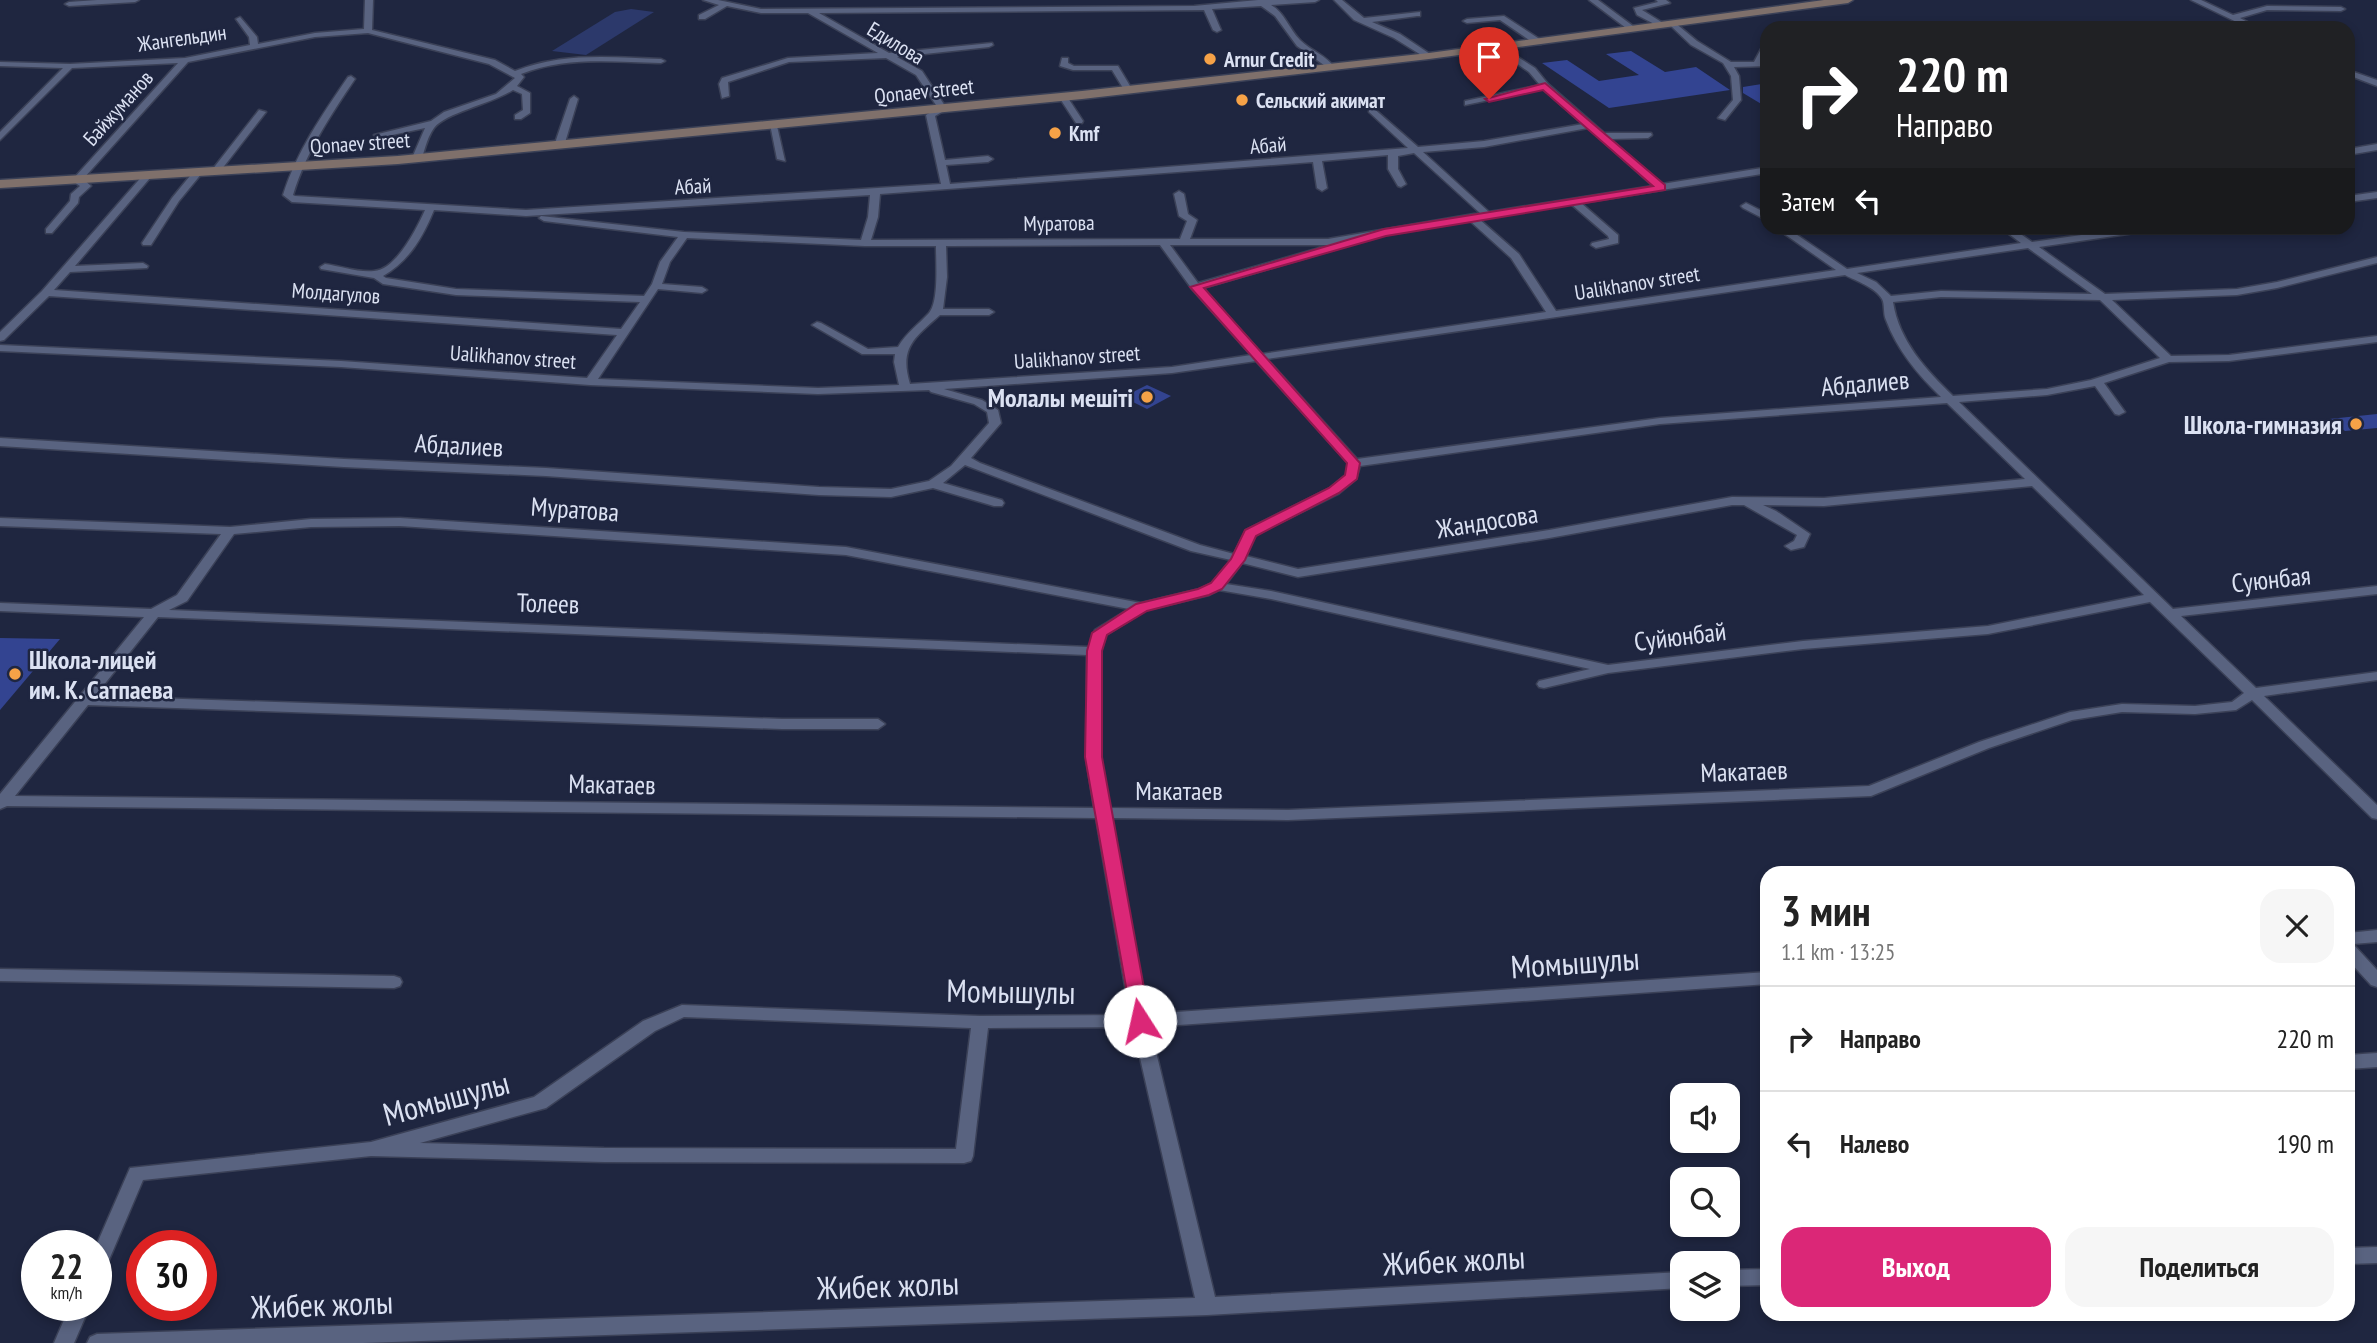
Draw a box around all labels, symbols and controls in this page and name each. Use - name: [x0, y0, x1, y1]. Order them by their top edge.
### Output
- street label: Едилова: [863, 15, 929, 71]
- street label: Жангельдин: [135, 18, 228, 58]
- pin: [1459, 27, 1519, 99]
- icon: arrive: [1470, 38, 1508, 76]
- text: 220 m: [1896, 42, 2009, 106]
- place label: Arnur Credit: [1223, 46, 1314, 73]
- icon: right: [1781, 49, 1872, 140]
- marker: Arnur Credit: [1202, 51, 1218, 67]
- street label: Байжуманов: [77, 65, 159, 151]
- street label: Qonaev street: [873, 72, 975, 110]
- place label: Сельский акимат: [1256, 87, 1386, 114]
- marker: Сельский акимат: [1234, 92, 1250, 108]
- text: Направо: [1896, 104, 1993, 146]
- place label: Kmf: [1069, 120, 1101, 147]
- marker: Kmf: [1047, 125, 1063, 141]
- street label: Qonaev street: [309, 126, 411, 160]
- street label: Абай: [1249, 130, 1287, 160]
- street label: Абай: [674, 172, 712, 200]
- icon: left: [1849, 182, 1887, 220]
- text: Затем: [1781, 185, 1835, 218]
- street label: Муратова: [1023, 209, 1095, 237]
- street label: Ualikhanov street: [1573, 260, 1702, 306]
- street label: Молдагулов: [291, 276, 381, 310]
- street label: Ualikhanov street: [449, 339, 577, 375]
- street label: Ualikhanov street: [1013, 339, 1141, 375]
- street label: Абдалиев: [1819, 363, 1911, 403]
- place label: Молалы мешіті: [988, 381, 1133, 414]
- marker: Молалы мешіті: [1139, 389, 1155, 405]
- place label: Школа-гимназия: [2184, 408, 2342, 441]
- marker: Школа-гимназия: [2348, 416, 2364, 432]
- street label: Абдалиев: [414, 426, 504, 464]
- street label: Муратова: [530, 489, 620, 529]
- street label: Жандосова: [1433, 497, 1540, 545]
- street label: Суюнбая: [2230, 558, 2312, 600]
- street label: Толеев: [516, 585, 580, 621]
- street label: Суйюнбай: [1632, 614, 1728, 658]
- place label: Школа-лицей им. К. Сатпаева: [29, 643, 173, 706]
- marker: Школа-лицей им. К. Сатпаева: [7, 666, 23, 682]
- street label: Макатаев: [1700, 753, 1788, 789]
- street label: Макатаев: [568, 767, 656, 801]
- street label: Макатаев: [1135, 774, 1223, 807]
- text: 3 мин: [1781, 883, 1871, 938]
- button: close: [2260, 889, 2334, 963]
- street label: Момышулы: [1509, 937, 1641, 987]
- text: 1.1 km · 13:25: [1781, 937, 1895, 966]
- street label: Момышулы: [946, 969, 1076, 1013]
- position arrow: [1103, 984, 1177, 1058]
- icon: right: [1781, 1020, 1819, 1058]
- text: Направо: [1840, 1022, 1921, 1055]
- text: 220 m: [2276, 1022, 2334, 1055]
- street label: Момышулы: [378, 1061, 514, 1135]
- map controls: [1670, 1083, 1740, 1321]
- button: sound: [1670, 1083, 1740, 1153]
- icon: left: [1781, 1125, 1819, 1163]
- text: Налево: [1840, 1127, 1909, 1160]
- text: 190 m: [2276, 1127, 2334, 1160]
- button: search: [1670, 1167, 1740, 1237]
- button: Выход: [1781, 1227, 2051, 1307]
- button: Поделиться: [2065, 1227, 2334, 1307]
- speed limit sign: 30: [126, 1230, 217, 1321]
- street label: Жибек жолы: [1381, 1235, 1526, 1285]
- text: 22: [50, 1243, 83, 1289]
- button: layers: [1670, 1251, 1740, 1321]
- street label: Жибек жолы: [815, 1262, 960, 1309]
- text: km/h: [51, 1281, 82, 1304]
- street label: Жибек жолы: [249, 1281, 394, 1328]

